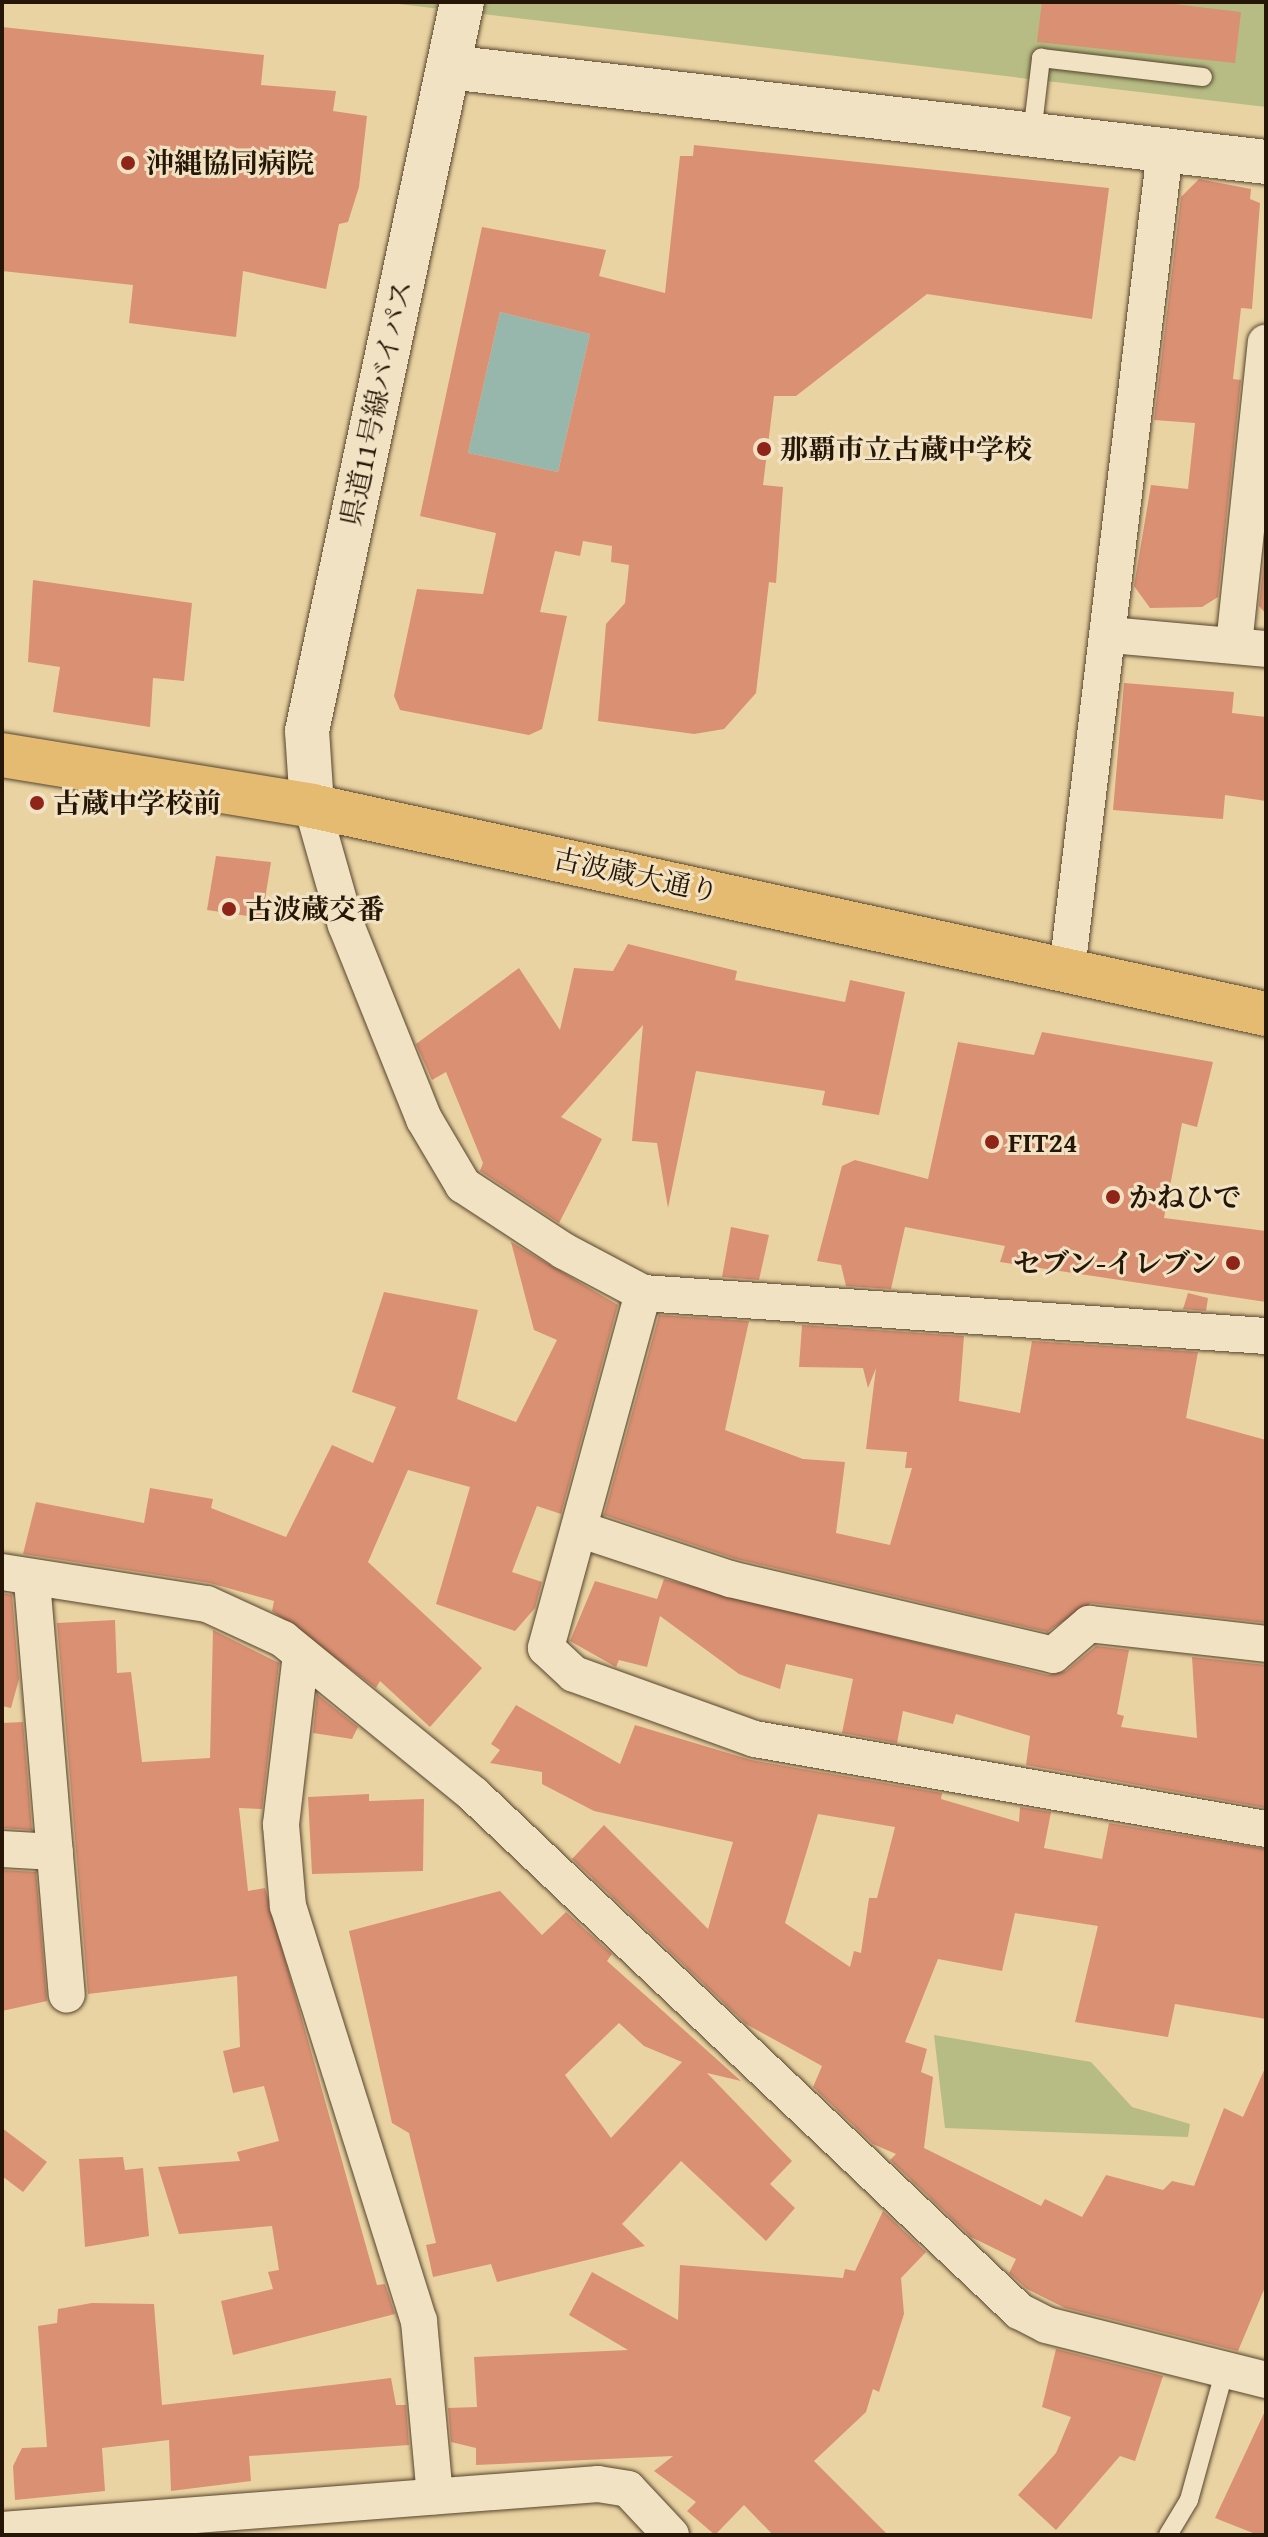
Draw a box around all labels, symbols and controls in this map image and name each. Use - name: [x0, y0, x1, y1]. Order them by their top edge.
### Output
- place label: 沖縄協同病院: [146, 146, 314, 180]
- marker: 沖縄協同病院: [117, 152, 139, 174]
- street label: 県道11号線バイパス: [333, 277, 419, 529]
- place label: 那覇市立古蔵中学校: [780, 432, 1032, 466]
- marker: 那覇市立古蔵中学校: [755, 440, 773, 458]
- place label: 古蔵中学校前: [53, 786, 221, 820]
- marker: 古蔵中学校前: [28, 794, 46, 812]
- street label: 古波蔵大通り: [550, 841, 722, 909]
- place label: 古波蔵交番: [245, 892, 385, 926]
- marker: 古波蔵交番: [220, 900, 238, 918]
- place label: FIT24: [1008, 1125, 1077, 1159]
- marker: FIT24: [983, 1133, 1001, 1151]
- place label: かねひで: [1129, 1180, 1241, 1214]
- marker: かねひで: [1104, 1188, 1122, 1206]
- place label: セブン-イレブン: [1011, 1246, 1217, 1280]
- marker: セブン-イレブン: [1224, 1254, 1242, 1272]

